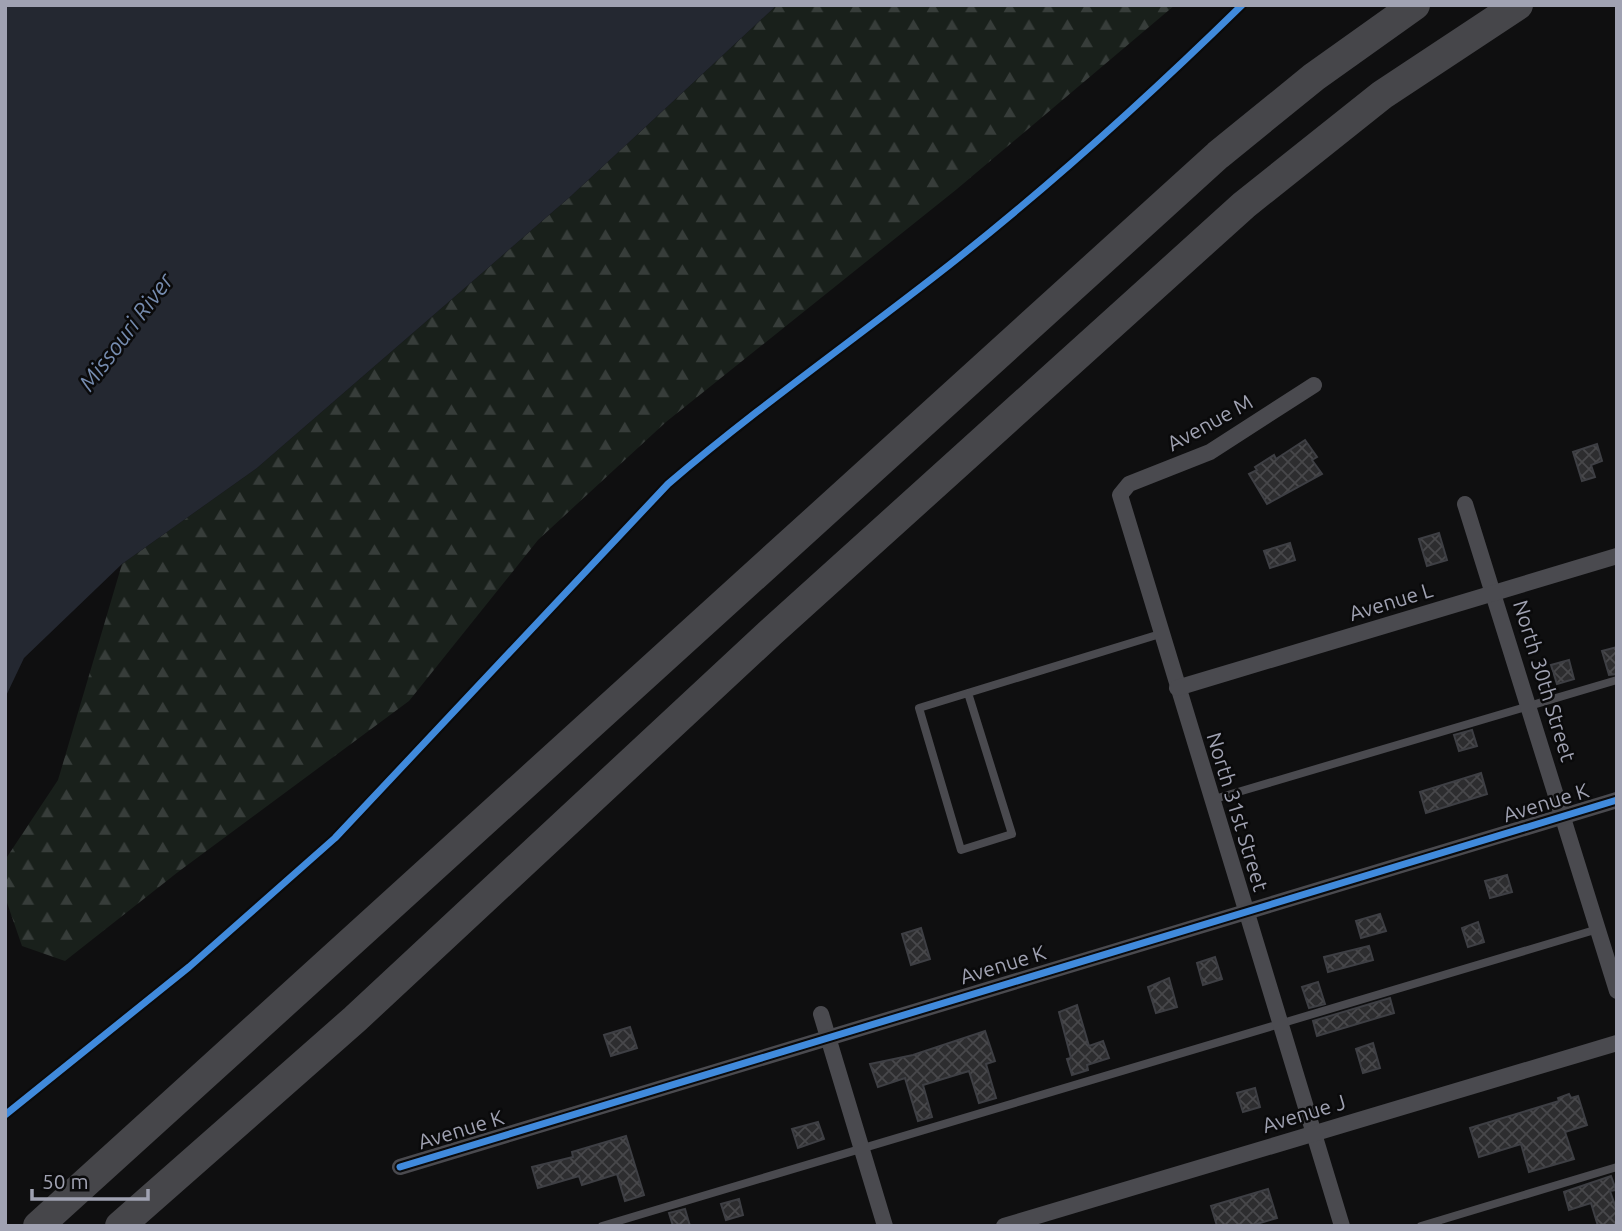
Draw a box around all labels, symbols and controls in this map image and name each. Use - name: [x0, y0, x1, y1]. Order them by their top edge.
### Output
- water label: Missouri River: [73, 267, 179, 395]
- street label: Avenue M: [1163, 389, 1256, 455]
- street label: Avenue L: [1346, 577, 1436, 625]
- street label: North 30th Street: [1509, 597, 1581, 764]
- street label: North 31st Street: [1202, 729, 1274, 894]
- street label: Avenue K: [1500, 778, 1592, 826]
- street label: Avenue K: [957, 940, 1049, 988]
- street label: Avenue J: [1259, 1089, 1348, 1137]
- street label: Avenue K: [415, 1105, 507, 1153]
- scale bar: [32, 1158, 147, 1202]
- text: 50 m: [42, 1169, 89, 1193]

